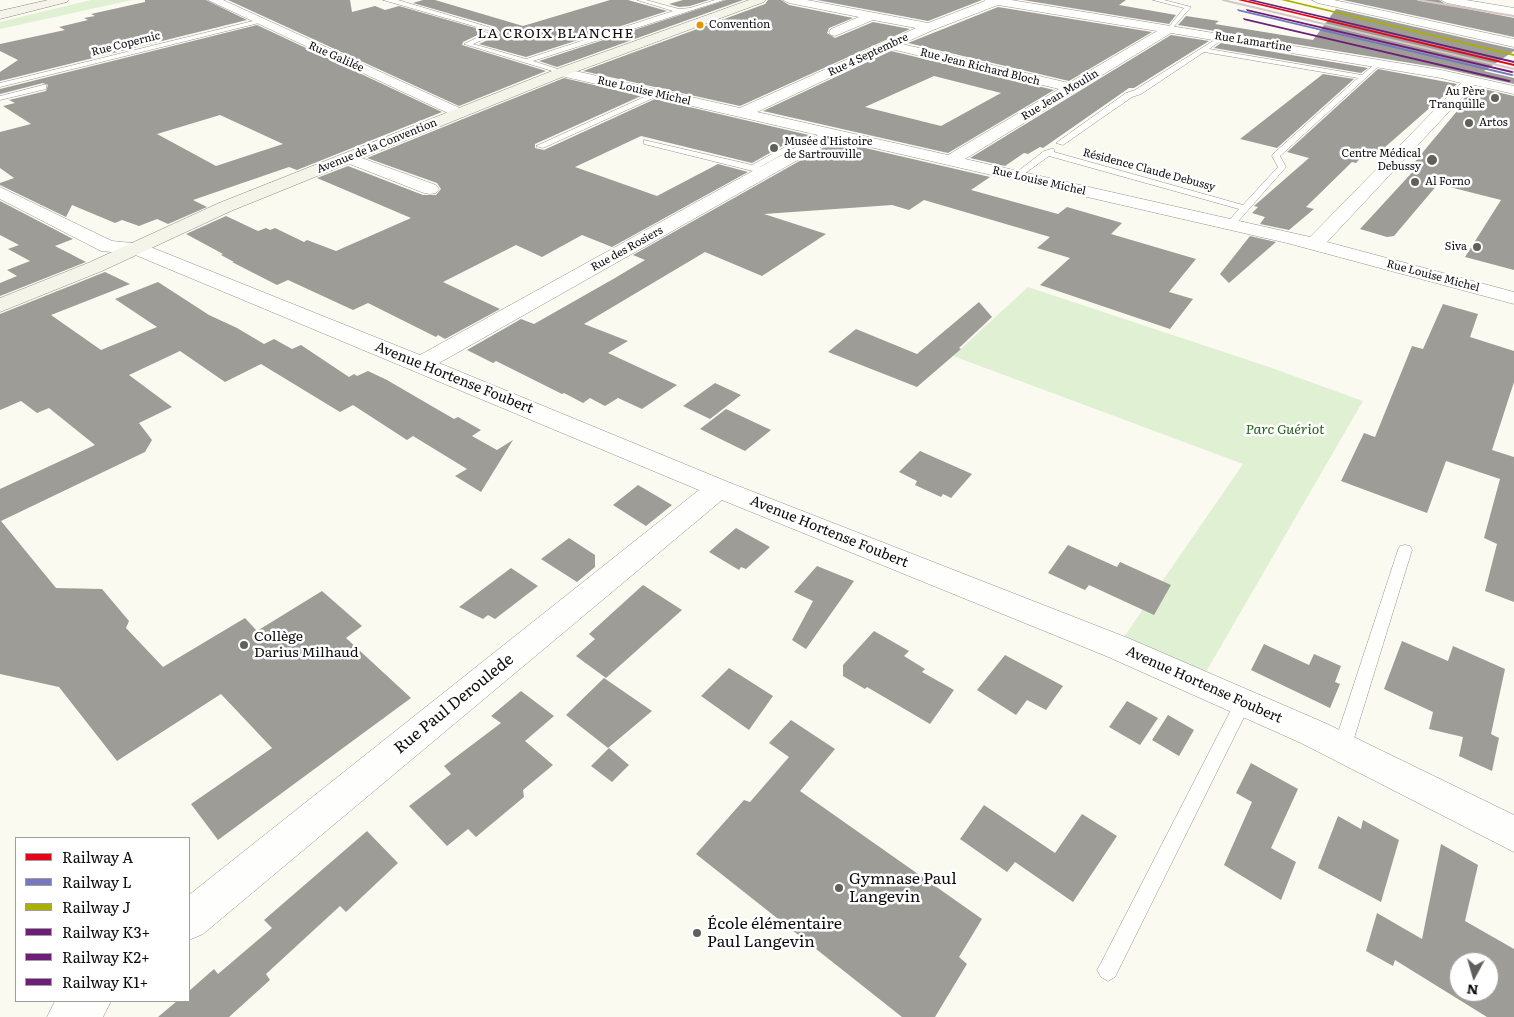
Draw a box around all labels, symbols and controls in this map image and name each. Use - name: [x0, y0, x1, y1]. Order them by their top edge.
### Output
- place label: Convention: [709, 18, 770, 32]
- marker: Convention: [695, 20, 705, 30]
- district label: LA CROIX BLANCHE: [476, 26, 636, 42]
- street label: Rue Copernic: [90, 29, 162, 59]
- street label: Rue Lamartine: [1213, 29, 1293, 55]
- street label: Rue 4 Septembre: [826, 31, 910, 79]
- street label: Rue Galilée: [306, 39, 366, 75]
- street label: Rue Jean Richard Bloch: [919, 46, 1041, 88]
- street label: Rue Jean Moulin: [1019, 67, 1101, 123]
- street label: Rue Louise Michel: [596, 74, 692, 108]
- place label: Au Père Tranquille: [1429, 85, 1485, 111]
- marker: Au Père Tranquille: [1489, 92, 1501, 104]
- street label: Avenue de la Convention: [315, 116, 439, 176]
- place label: Artos: [1479, 116, 1508, 130]
- marker: Artos: [1463, 117, 1475, 129]
- place label: Musée d'Histoire de Sartrouville: [784, 135, 872, 161]
- marker: Musée d'Histoire de Sartrouville: [768, 142, 780, 154]
- street label: Résidence Claude Debussy: [1081, 146, 1217, 194]
- place label: Centre Médical Debussy: [1342, 147, 1421, 173]
- marker: Centre Médical Debussy: [1425, 153, 1439, 167]
- street label: Rue Louise Michel: [991, 164, 1087, 198]
- place label: Al Forno: [1425, 175, 1470, 189]
- marker: Al Forno: [1409, 176, 1421, 188]
- street label: Rue des Rosiers: [589, 224, 665, 274]
- place label: Siva: [1445, 240, 1467, 254]
- marker: Siva: [1471, 241, 1483, 253]
- street label: Rue Louise Michel: [1385, 257, 1481, 295]
- street label: Avenue Hortense Foubert: [372, 339, 536, 417]
- park label: Parc Guériot: [1245, 422, 1325, 438]
- street label: Avenue Hortense Foubert: [747, 493, 911, 571]
- place label: Collège Darius Milhaud: [254, 629, 359, 662]
- marker: Collège Darius Milhaud: [238, 639, 250, 651]
- street label: Avenue Hortense Foubert: [1123, 643, 1285, 727]
- street label: Rue Paul Deroulede: [391, 650, 517, 758]
- legend: [15, 837, 190, 1002]
- text: Railway A: [62, 845, 133, 868]
- place label: Gymnase Paul Langevin: [849, 869, 957, 907]
- text: Railway L: [62, 870, 132, 893]
- marker: Gymnase Paul Langevin: [833, 882, 845, 894]
- text: Railway J: [62, 895, 131, 918]
- place label: École élémentaire Paul Langevin: [707, 914, 842, 952]
- text: Railway K3+: [62, 920, 150, 943]
- marker: École élémentaire Paul Langevin: [691, 927, 703, 939]
- text: Railway K2+: [62, 945, 150, 968]
- north arrow: [1449, 952, 1499, 1002]
- text: Railway K1+: [62, 970, 148, 993]
- text: N: [1466, 980, 1479, 1001]

